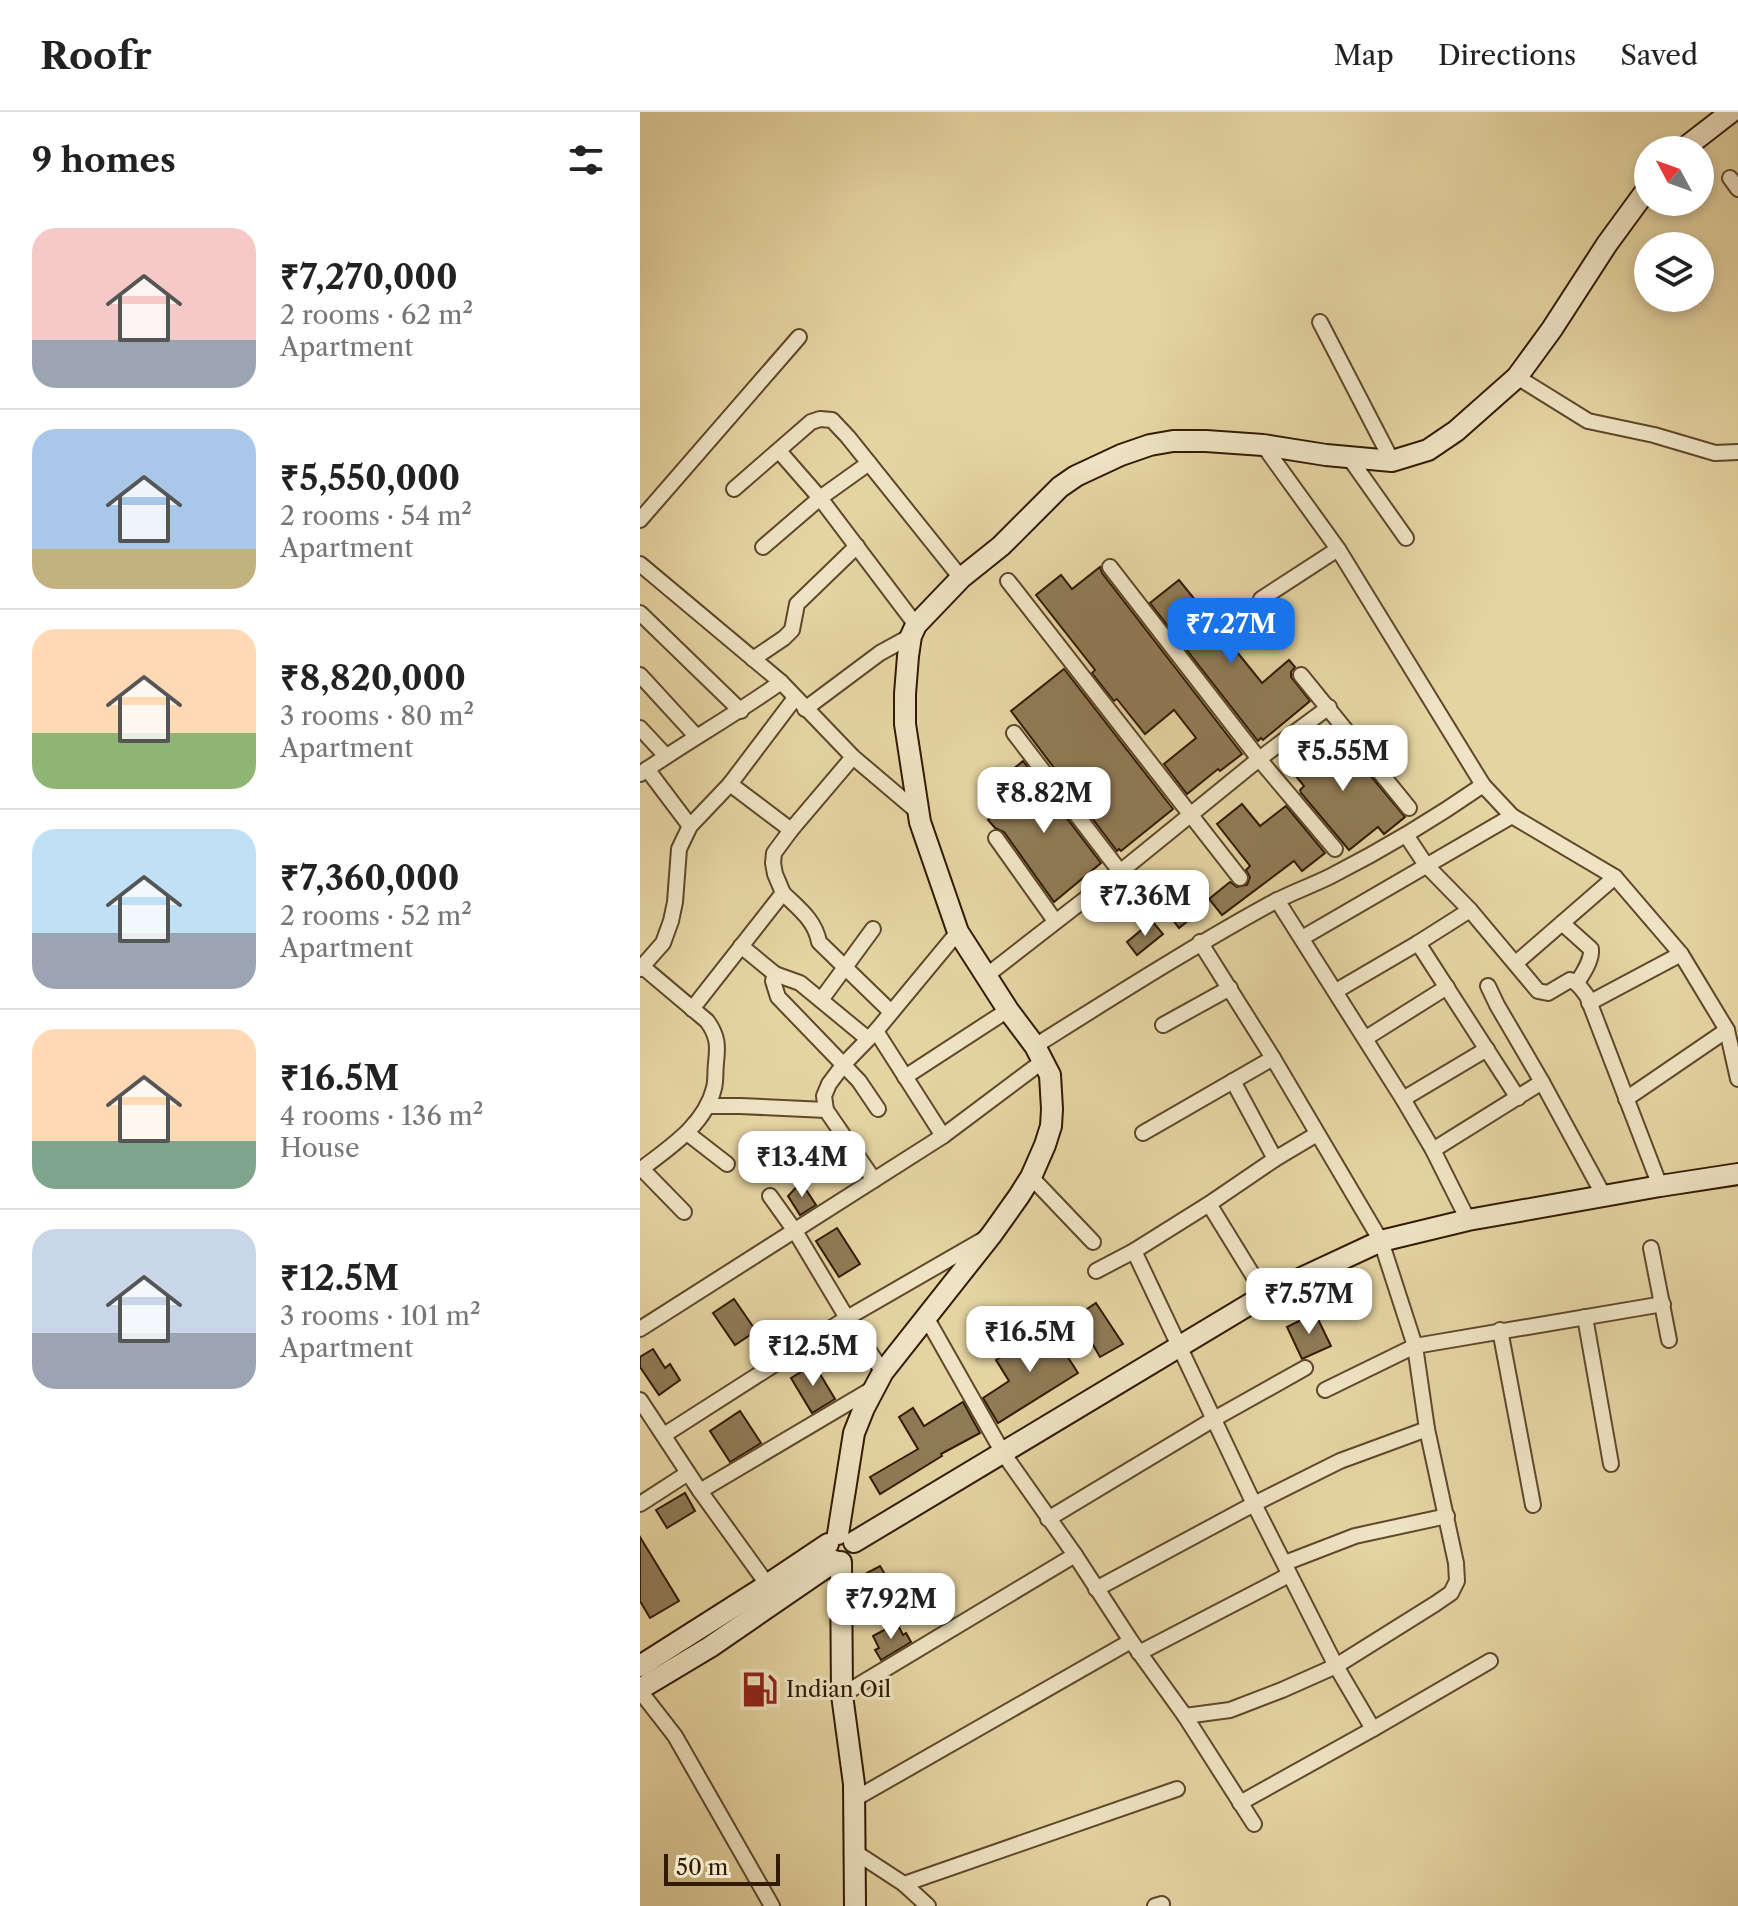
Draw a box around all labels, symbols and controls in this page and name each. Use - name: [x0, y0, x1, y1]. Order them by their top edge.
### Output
- text: Roofr: [40, 32, 152, 79]
- text: Map: [1334, 38, 1394, 72]
- text: Directions: [1438, 38, 1576, 72]
- text: Saved: [1620, 38, 1698, 72]
- north arrow: [1634, 136, 1714, 216]
- map controls: [1634, 136, 1714, 312]
- icon: filters: [564, 138, 608, 182]
- text: 9 homes: [32, 139, 176, 181]
- button: layers: [1634, 232, 1714, 312]
- text: ₹7,270,000: [280, 256, 458, 298]
- icon: home: [96, 260, 192, 356]
- text: 2 rooms · 62 m²: [280, 299, 473, 331]
- text: Apartment: [280, 331, 413, 363]
- text: ₹5,550,000: [280, 457, 460, 499]
- icon: home: [96, 461, 192, 557]
- text: 2 rooms · 54 m²: [280, 500, 472, 532]
- text: Apartment: [280, 532, 413, 564]
- pin: ₹7.27M: [1166, 598, 1296, 666]
- text: ₹7.27M: [1186, 608, 1276, 640]
- text: ₹8,820,000: [280, 657, 466, 699]
- icon: home: [96, 661, 192, 757]
- text: 3 rooms · 80 m²: [280, 700, 474, 732]
- pin: ₹5.55M: [1278, 725, 1408, 793]
- text: Apartment: [280, 732, 413, 764]
- text: ₹5.55M: [1297, 735, 1389, 767]
- pin: ₹8.82M: [979, 767, 1109, 835]
- text: ₹8.82M: [995, 777, 1093, 809]
- text: ₹7,360,000: [280, 857, 459, 899]
- icon: home: [96, 861, 192, 957]
- pin: ₹7.36M: [1080, 870, 1210, 938]
- text: ₹7.36M: [1099, 880, 1191, 912]
- text: 2 rooms · 52 m²: [280, 900, 472, 932]
- text: Apartment: [280, 932, 413, 964]
- text: ₹16.5M: [280, 1057, 399, 1099]
- icon: home: [96, 1061, 192, 1157]
- text: 4 rooms · 136 m²: [280, 1100, 483, 1132]
- pin: ₹13.4M: [737, 1131, 867, 1199]
- text: House: [280, 1132, 360, 1164]
- text: ₹13.4M: [756, 1141, 848, 1173]
- text: ₹12.5M: [280, 1257, 399, 1299]
- icon: home: [96, 1261, 192, 1357]
- pin: ₹7.57M: [1244, 1268, 1374, 1336]
- text: ₹7.57M: [1264, 1278, 1354, 1310]
- text: 3 rooms · 101 m²: [280, 1300, 481, 1332]
- pin: ₹16.5M: [965, 1306, 1095, 1374]
- text: ₹16.5M: [984, 1316, 1076, 1348]
- pin: ₹12.5M: [748, 1320, 878, 1388]
- text: ₹12.5M: [767, 1330, 859, 1362]
- text: Apartment: [280, 1332, 413, 1364]
- pin: ₹7.92M: [826, 1573, 956, 1641]
- text: ₹7.92M: [845, 1583, 937, 1615]
- fuel station icon: Indian Oil: [741, 1670, 779, 1708]
- place label: Indian Oil: [786, 1676, 891, 1703]
- scale bar: [664, 1850, 780, 1886]
- text: 50 m: [676, 1854, 728, 1881]

